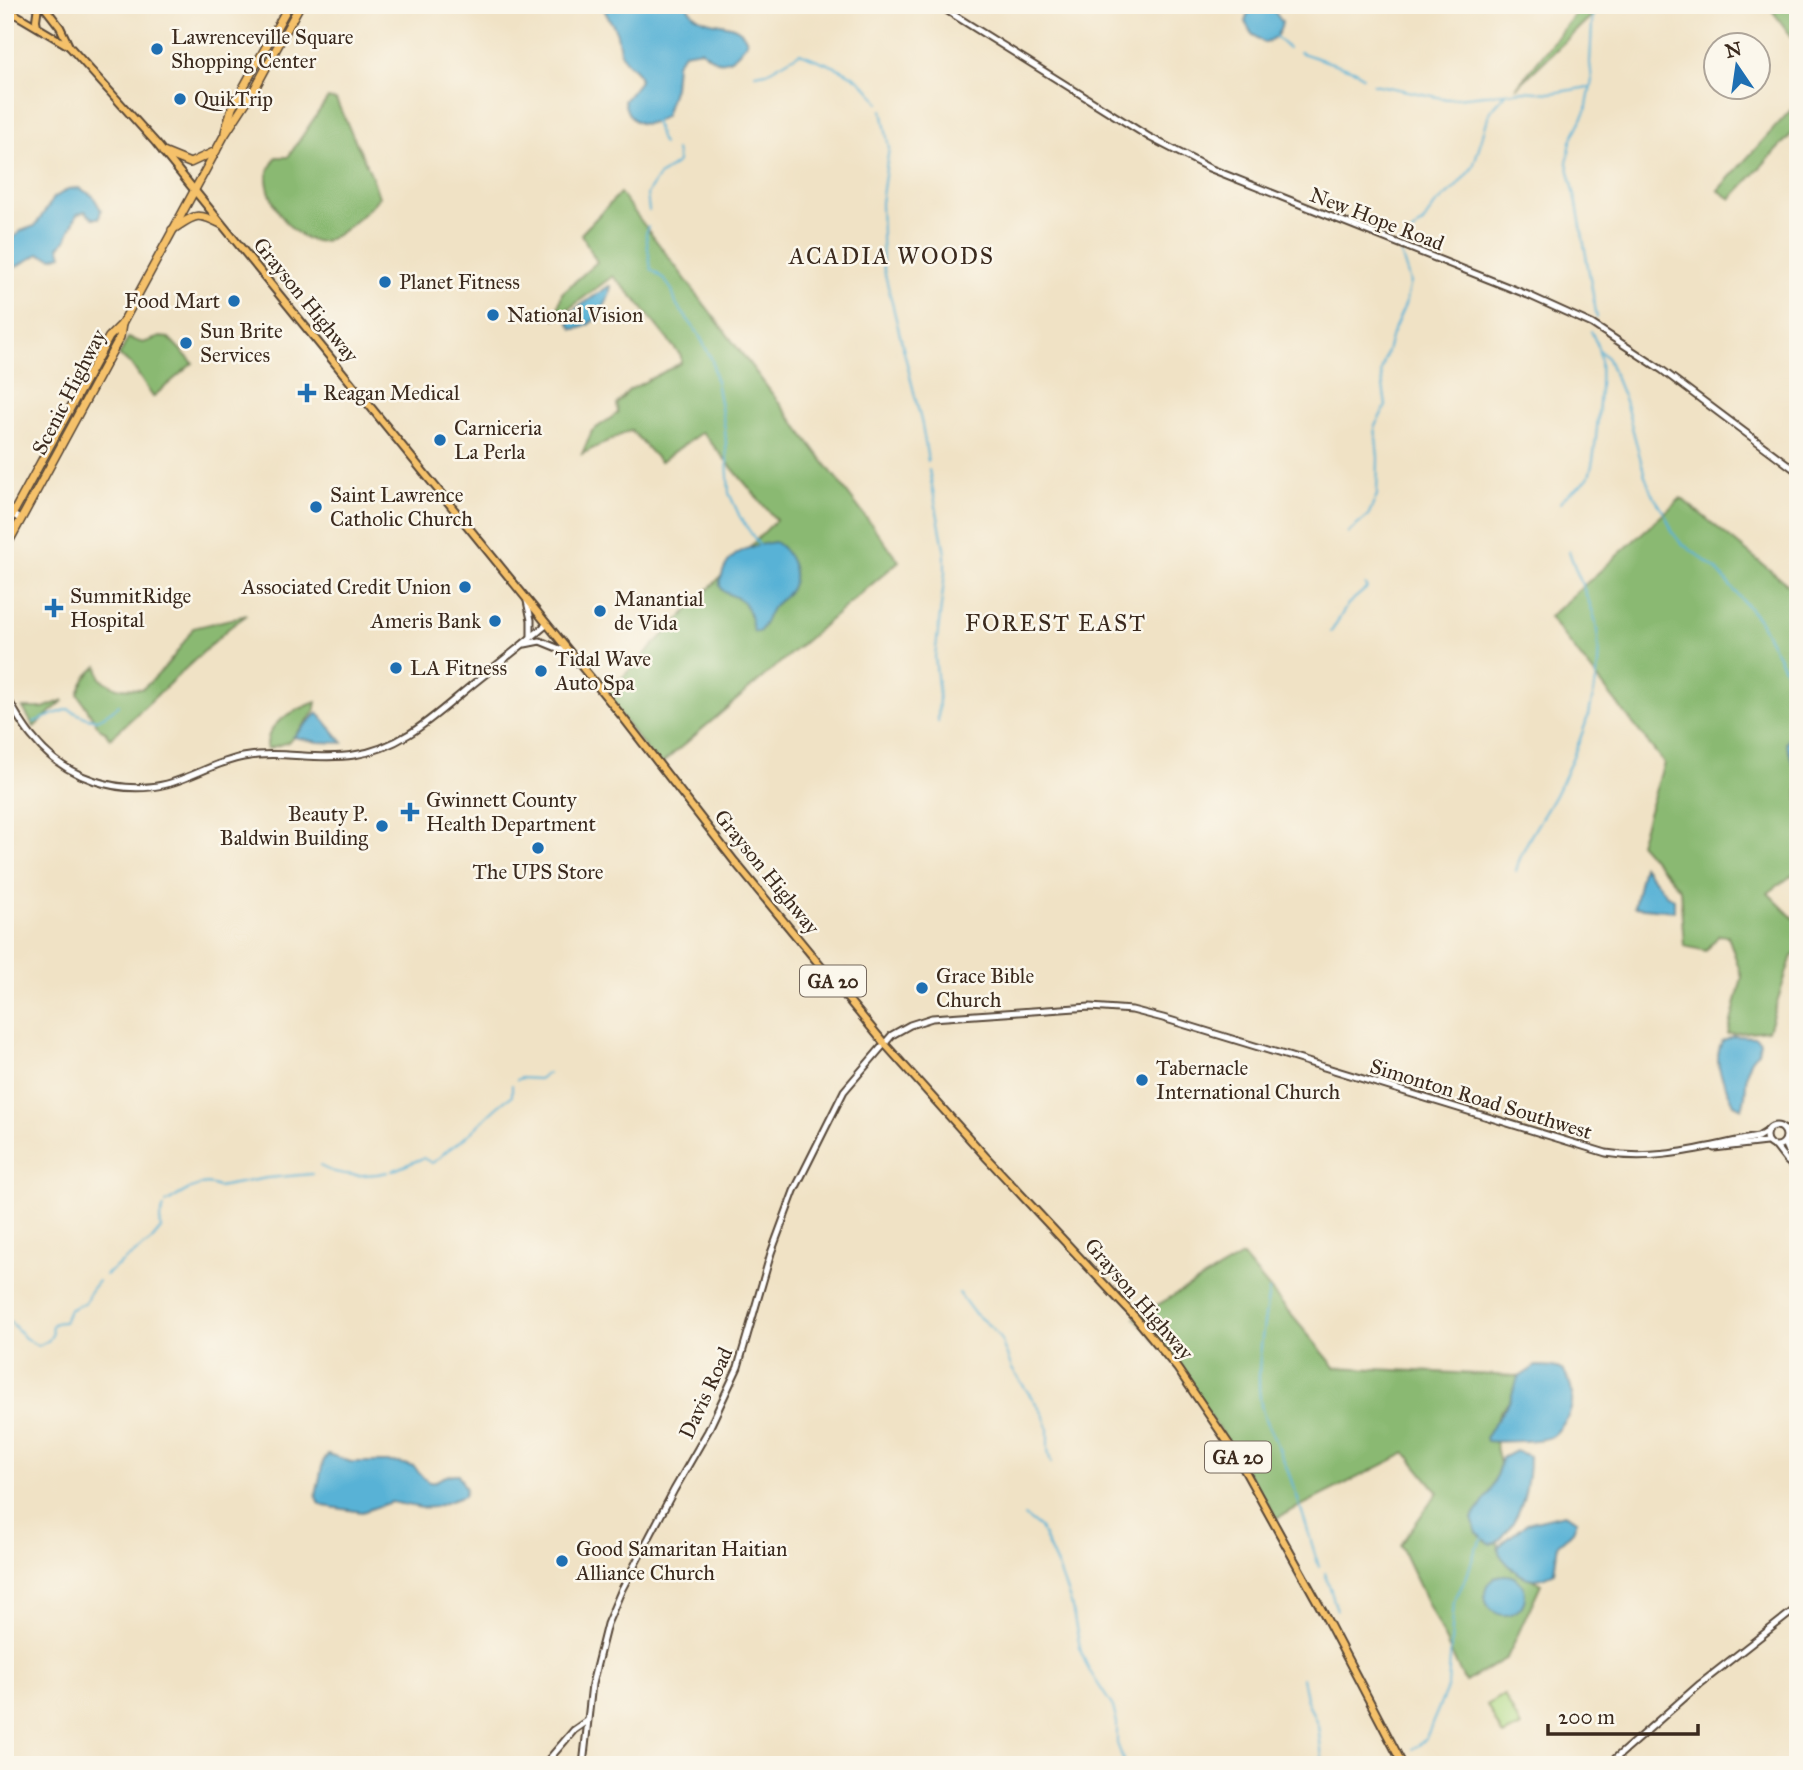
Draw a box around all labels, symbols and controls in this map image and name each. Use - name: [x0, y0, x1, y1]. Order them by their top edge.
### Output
- place label: Lawrenceville Square Shopping Center: [171, 24, 354, 74]
- north arrow: [1702, 32, 1772, 102]
- text: N: [1723, 37, 1744, 63]
- marker: Lawrenceville Square Shopping Center: [149, 41, 165, 57]
- place label: QuikTrip: [194, 86, 273, 112]
- marker: QuikTrip: [172, 91, 188, 107]
- street label: New Hope Road: [1306, 181, 1448, 257]
- street label: Grayson Highway: [248, 232, 365, 369]
- district label: ACADIA WOODS: [788, 242, 995, 270]
- place label: Planet Fitness: [399, 269, 520, 295]
- marker: Planet Fitness: [377, 274, 393, 290]
- place label: Food Mart: [124, 288, 221, 314]
- marker: Food Mart: [226, 293, 242, 309]
- place label: National Vision: [507, 302, 643, 328]
- marker: National Vision: [485, 307, 501, 323]
- place label: Sun Brite Services: [200, 318, 283, 368]
- street label: Scenic Highway: [26, 324, 112, 459]
- marker: Sun Brite Services: [178, 335, 194, 351]
- place label: Reagan Medical: [323, 380, 460, 406]
- marker: Reagan Medical: [297, 383, 317, 403]
- place label: Carniceria La Perla: [454, 415, 542, 465]
- marker: Carniceria La Perla: [432, 432, 448, 448]
- place label: Saint Lawrence Catholic Church: [330, 482, 473, 532]
- marker: Saint Lawrence Catholic Church: [308, 499, 324, 515]
- place label: Associated Credit Union: [241, 574, 451, 600]
- marker: Associated Credit Union: [457, 579, 473, 595]
- place label: SummitRidge Hospital: [70, 583, 191, 633]
- place label: Manantial de Vida: [614, 586, 704, 636]
- marker: SummitRidge Hospital: [44, 598, 64, 618]
- marker: Manantial de Vida: [592, 603, 608, 619]
- place label: Ameris Bank: [370, 608, 481, 634]
- district label: FOREST EAST: [965, 609, 1147, 637]
- marker: Ameris Bank: [487, 613, 503, 629]
- place label: Tidal Wave Auto Spa: [554, 646, 651, 696]
- place label: LA Fitness: [410, 655, 507, 681]
- marker: LA Fitness: [388, 660, 404, 676]
- marker: Tidal Wave Auto Spa: [533, 663, 549, 679]
- place label: Gwinnett County Health Department: [426, 787, 596, 837]
- place label: Beauty P. Baldwin Building: [220, 801, 368, 851]
- marker: Gwinnett County Health Department: [400, 802, 420, 822]
- street label: Grayson Highway: [709, 804, 826, 941]
- marker: Beauty P. Baldwin Building: [374, 818, 390, 834]
- marker: The UPS Store: [530, 840, 546, 856]
- place label: The UPS Store: [472, 859, 604, 885]
- place label: Grace Bible Church: [936, 963, 1034, 1013]
- road number: GA 20: [800, 965, 866, 996]
- marker: Grace Bible Church: [914, 980, 930, 996]
- street label: Simonton Road Southwest: [1367, 1053, 1596, 1145]
- place label: Tabernacle International Church: [1156, 1055, 1341, 1105]
- marker: Tabernacle International Church: [1134, 1072, 1150, 1088]
- street label: Grayson Highway: [1079, 1233, 1200, 1366]
- street label: Davis Road: [673, 1343, 739, 1443]
- road number: GA 20: [1205, 1442, 1271, 1472]
- place label: Good Samaritan Haitian Alliance Church: [575, 1536, 787, 1586]
- marker: Good Samaritan Haitian Alliance Church: [554, 1553, 570, 1569]
- scale bar: [1548, 1693, 1698, 1737]
- text: 200 m: [1558, 1704, 1615, 1730]

